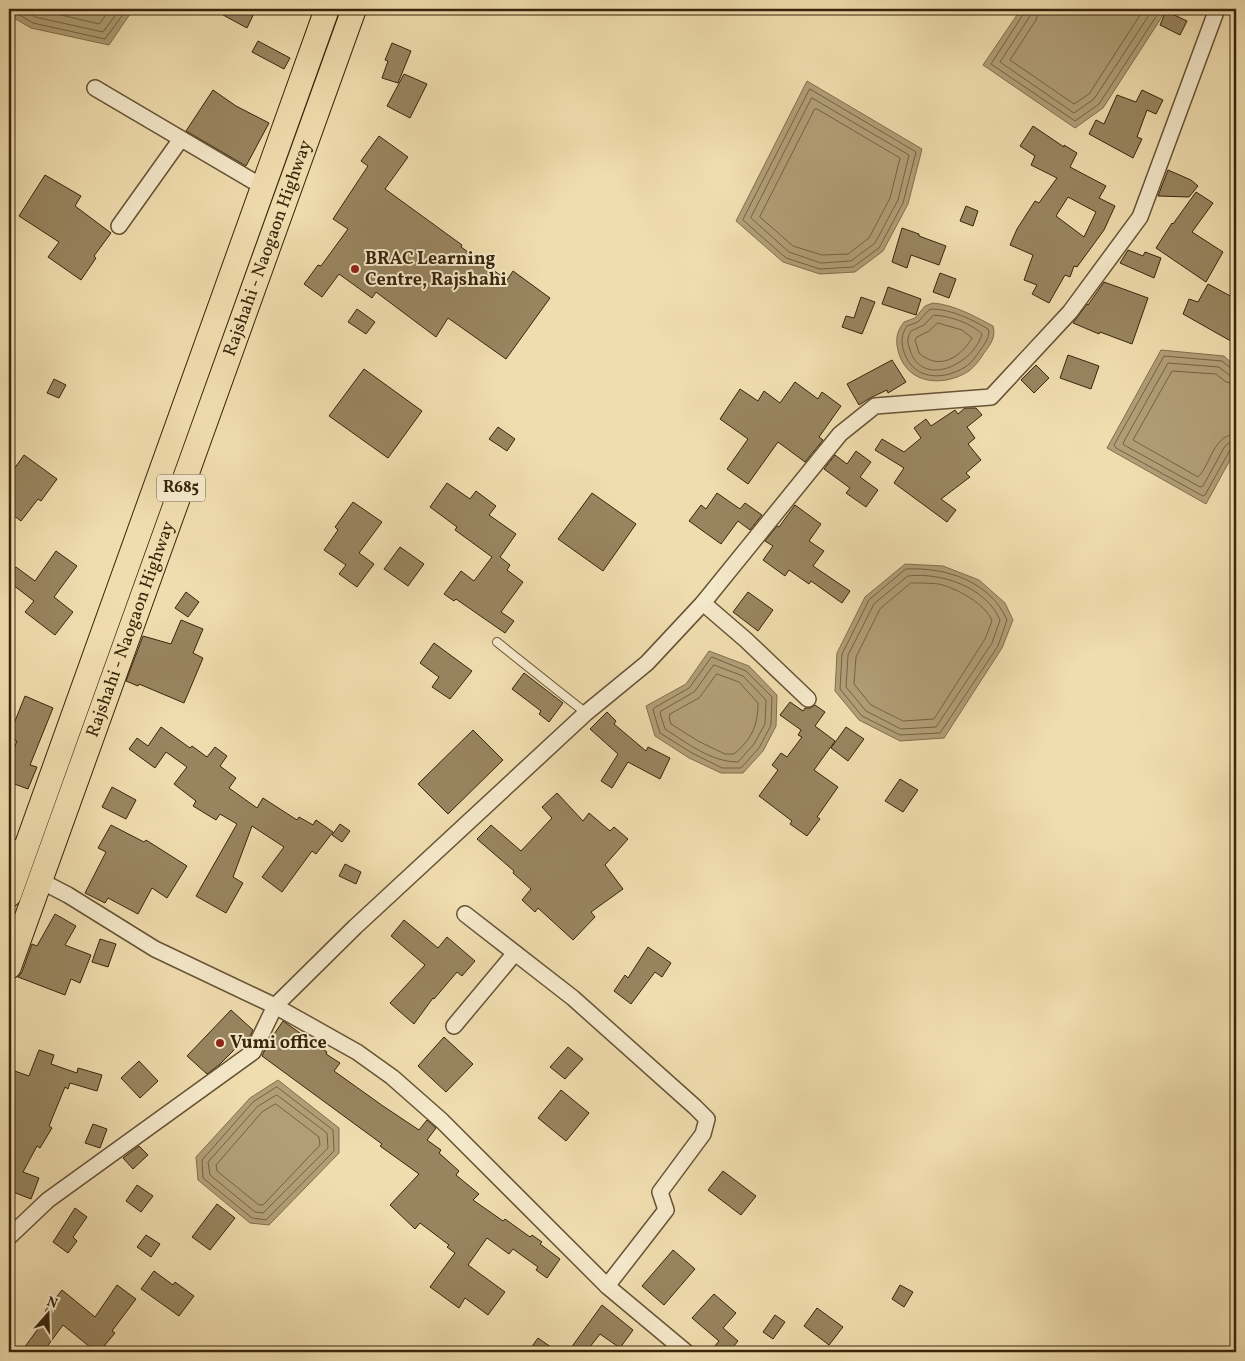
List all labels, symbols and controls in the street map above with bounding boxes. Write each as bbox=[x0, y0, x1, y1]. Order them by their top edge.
street label: Rajshahi - Naogaon Highway bbox=[217, 136, 318, 360]
place label: BRAC Learning Centre, Rajshahi bbox=[365, 247, 507, 293]
marker: BRAC Learning Centre, Rajshahi bbox=[349, 263, 361, 275]
road number: R685 bbox=[157, 474, 205, 502]
street label: Rajshahi - Naogaon Highway bbox=[80, 517, 181, 741]
place label: Vumi office bbox=[230, 1031, 327, 1056]
marker: Vumi office bbox=[214, 1037, 226, 1049]
north arrow bbox=[22, 1288, 72, 1338]
text: N bbox=[44, 1293, 60, 1314]

